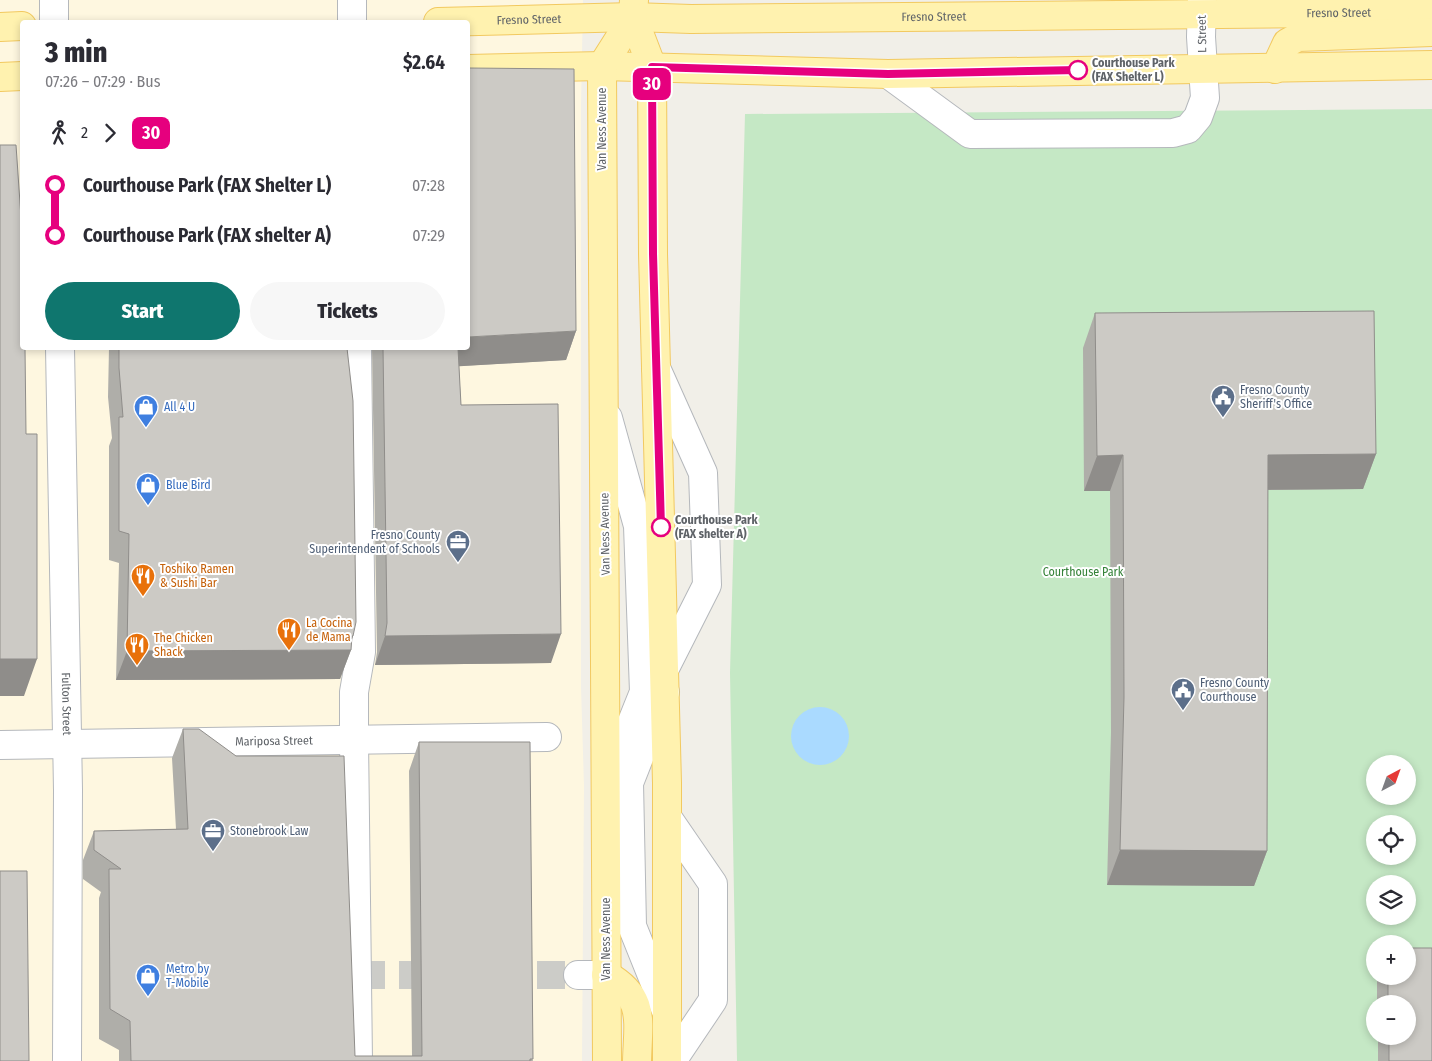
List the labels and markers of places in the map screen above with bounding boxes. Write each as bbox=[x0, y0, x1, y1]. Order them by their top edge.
place label: Courthouse Park (FAX Shelter L) bbox=[1092, 56, 1175, 84]
marker: Courthouse Park (FAX Shelter L) bbox=[1068, 60, 1088, 80]
place label: Fresno County Sheriff's Office bbox=[1240, 383, 1312, 411]
public building icon: Fresno County Sheriff's Office bbox=[1210, 384, 1236, 418]
shop icon: All 4 U bbox=[133, 394, 159, 428]
place label: All 4 U bbox=[164, 400, 195, 414]
shop icon: Blue Bird bbox=[135, 472, 161, 506]
place label: Blue Bird bbox=[166, 478, 211, 492]
place label: Courthouse Park (FAX shelter A) bbox=[675, 513, 758, 541]
marker: Courthouse Park (FAX shelter A) bbox=[651, 517, 671, 537]
place label: Fresno County Superintendent of Schools bbox=[309, 528, 441, 556]
office icon: Fresno County Superintendent of Schools bbox=[445, 529, 471, 563]
place label: Toshiko Ramen & Sushi Bar bbox=[160, 562, 234, 590]
restaurant icon: Toshiko Ramen & Sushi Bar bbox=[130, 563, 156, 597]
place label: La Cocina de Mama bbox=[306, 616, 353, 644]
restaurant icon: La Cocina de Mama bbox=[276, 617, 302, 651]
place label: The Chicken Shack bbox=[154, 631, 213, 659]
restaurant icon: The Chicken Shack bbox=[124, 632, 150, 666]
place label: Fresno County Courthouse bbox=[1200, 676, 1270, 704]
public building icon: Fresno County Courthouse bbox=[1170, 677, 1196, 711]
office icon: Stonebrook Law bbox=[200, 818, 226, 852]
place label: Stonebrook Law bbox=[230, 824, 309, 838]
place label: Metro by T-Mobile bbox=[166, 962, 210, 990]
shop icon: Metro by T-Mobile bbox=[135, 963, 161, 997]

